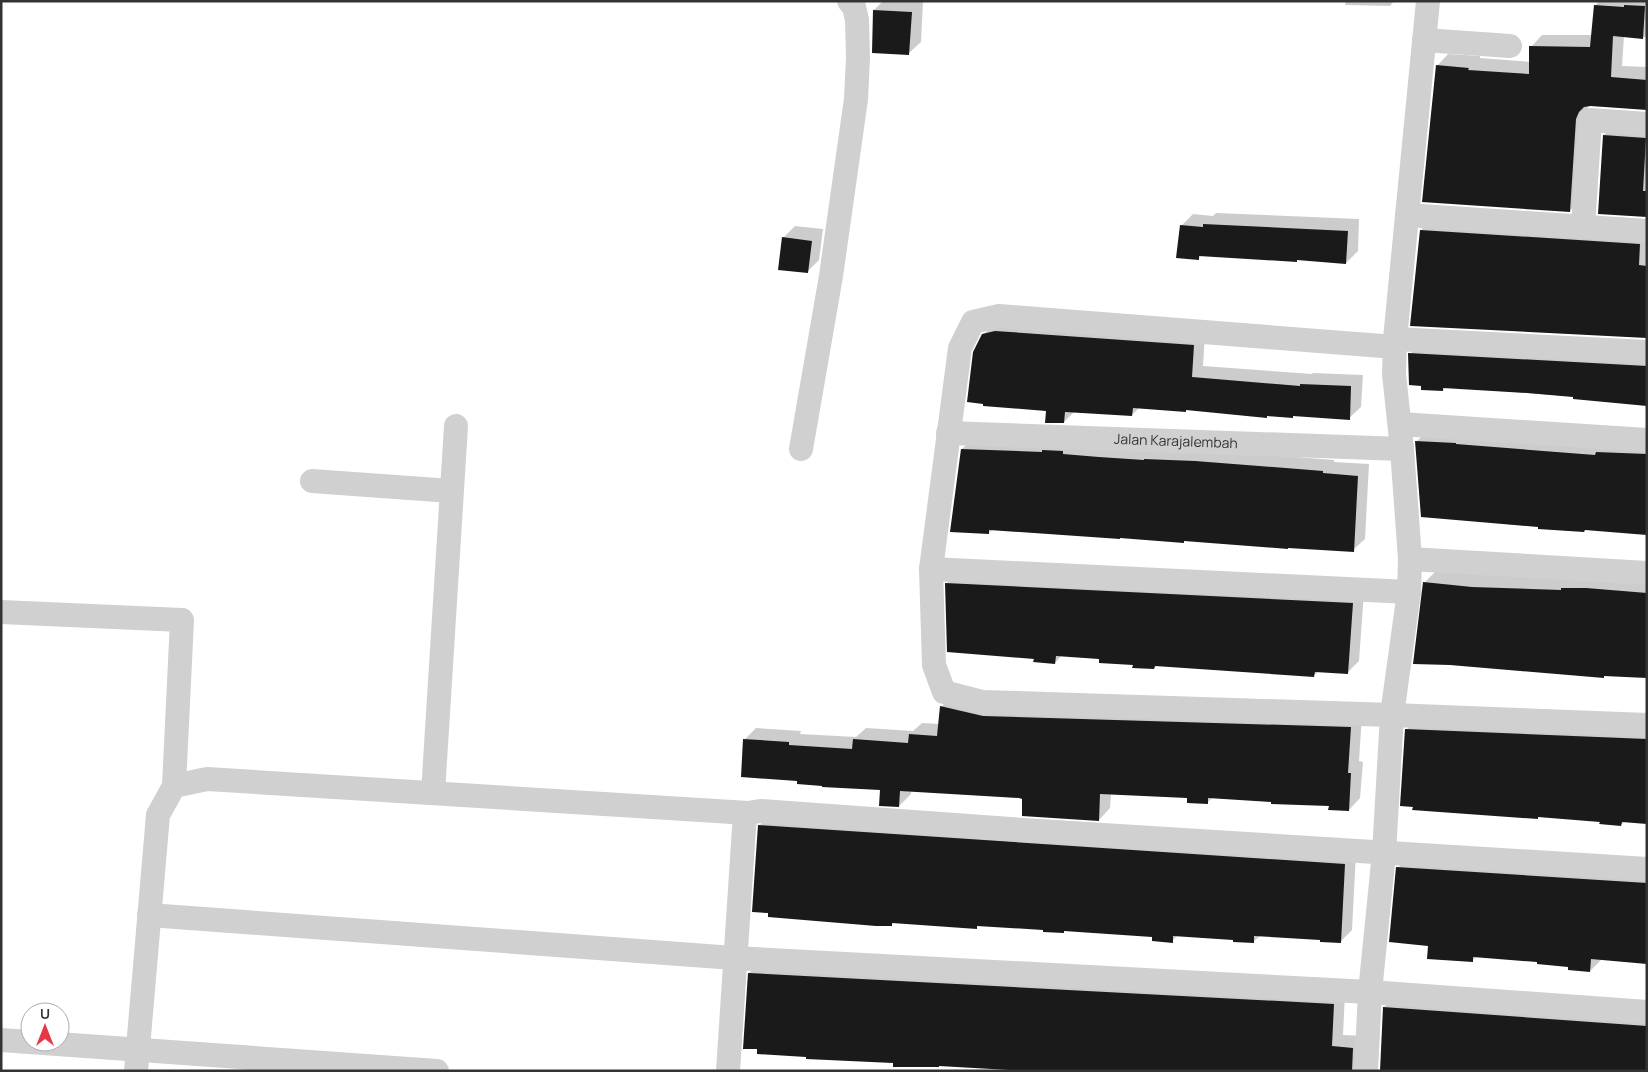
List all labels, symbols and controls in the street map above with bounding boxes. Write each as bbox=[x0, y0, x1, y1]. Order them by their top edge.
street label: Jalan Karajalembah bbox=[1114, 429, 1238, 452]
north arrow bbox=[20, 1002, 70, 1052]
text: U bbox=[40, 1004, 50, 1023]

